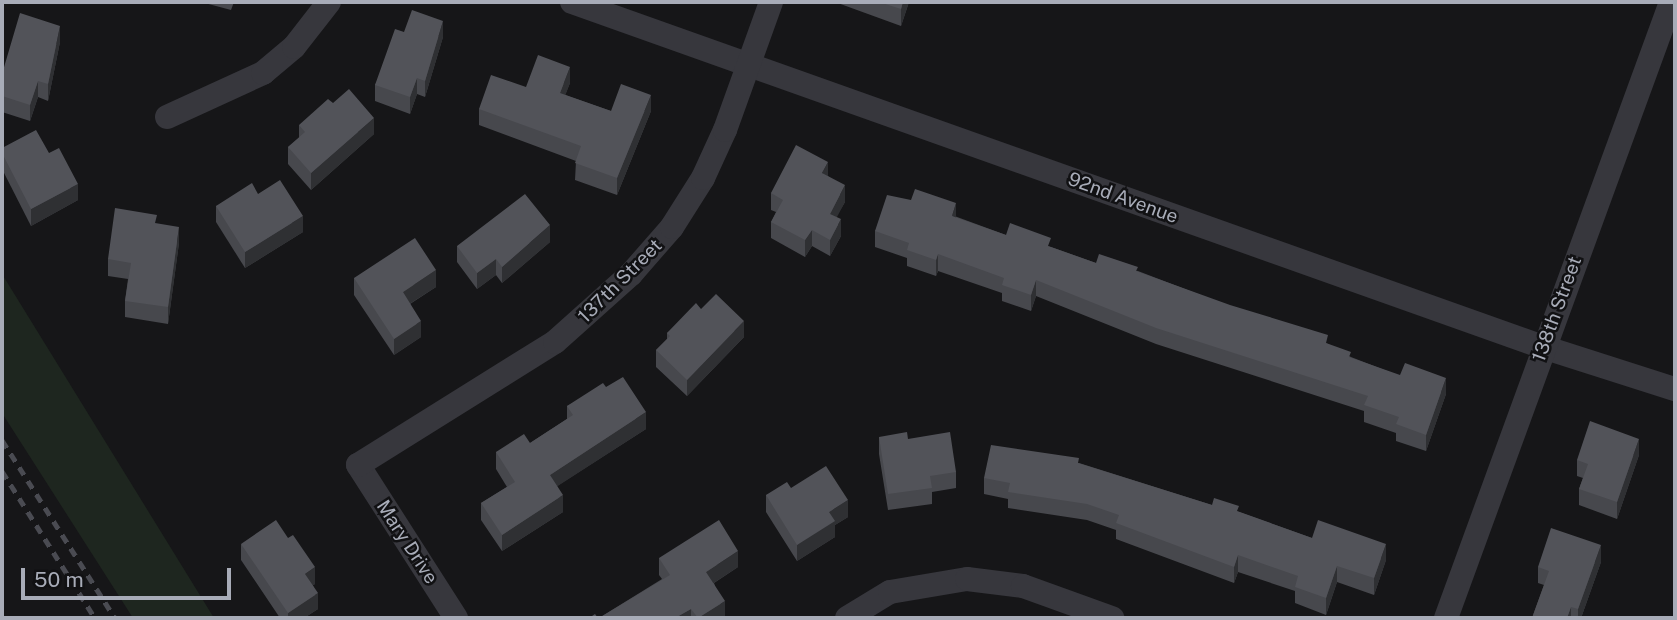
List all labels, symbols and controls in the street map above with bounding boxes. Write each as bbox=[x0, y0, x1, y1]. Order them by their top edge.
street label: 92nd Avenue bbox=[1065, 168, 1181, 228]
street label: 137th Street bbox=[573, 234, 667, 328]
street label: 138th Street bbox=[1527, 253, 1587, 365]
street label: Mary Drive bbox=[372, 496, 442, 588]
scale bar bbox=[24, 554, 234, 598]
text: 50 m bbox=[34, 567, 84, 592]

